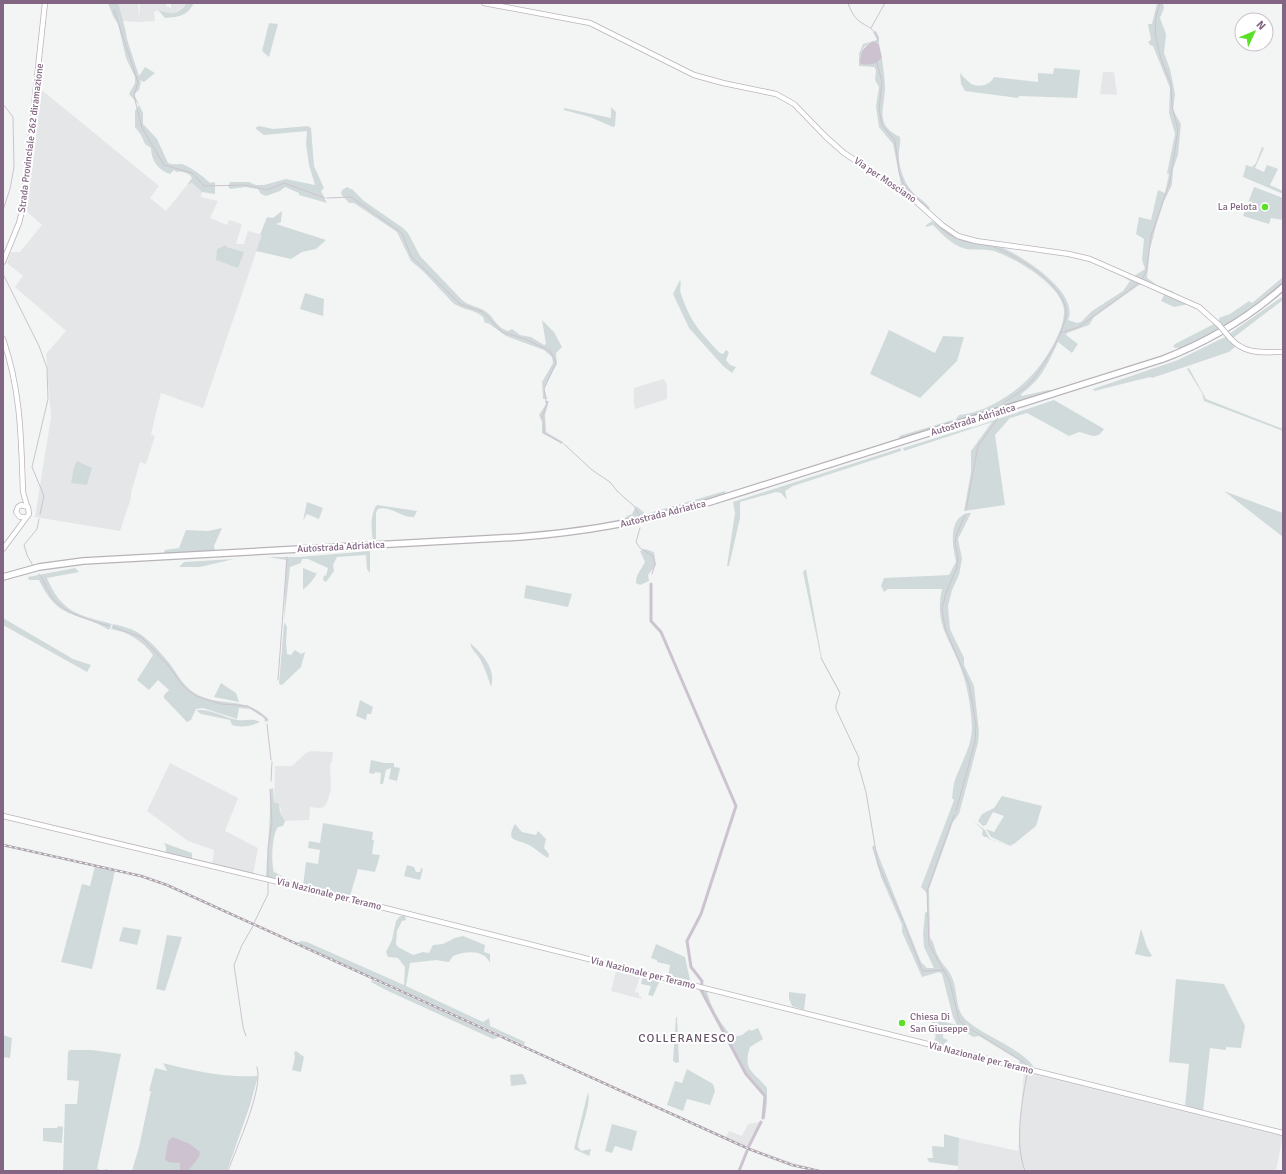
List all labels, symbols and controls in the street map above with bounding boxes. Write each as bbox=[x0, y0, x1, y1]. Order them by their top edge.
north arrow bbox=[1234, 12, 1274, 52]
text: N bbox=[1253, 18, 1268, 33]
street label: Strada Provinciale 262 diramazione bbox=[16, 63, 46, 213]
street label: Via per Mosciano bbox=[851, 155, 919, 205]
place label: La Pelota bbox=[1218, 201, 1257, 213]
marker: La Pelota bbox=[1260, 202, 1270, 212]
street label: Autostrada Adriatica bbox=[929, 401, 1017, 439]
street label: Autostrada Adriatica bbox=[619, 498, 707, 530]
street label: Autostrada Adriatica bbox=[297, 539, 385, 555]
street label: Via Nazionale per Teramo bbox=[275, 875, 383, 913]
street label: Via Nazionale per Teramo bbox=[589, 954, 697, 992]
place label: Chiesa Di San Giuseppe bbox=[910, 1011, 968, 1035]
marker: Chiesa Di San Giuseppe bbox=[897, 1018, 907, 1028]
district label: COLLERANESCO bbox=[638, 1031, 736, 1046]
street label: Via Nazionale per Teramo bbox=[927, 1039, 1035, 1077]

